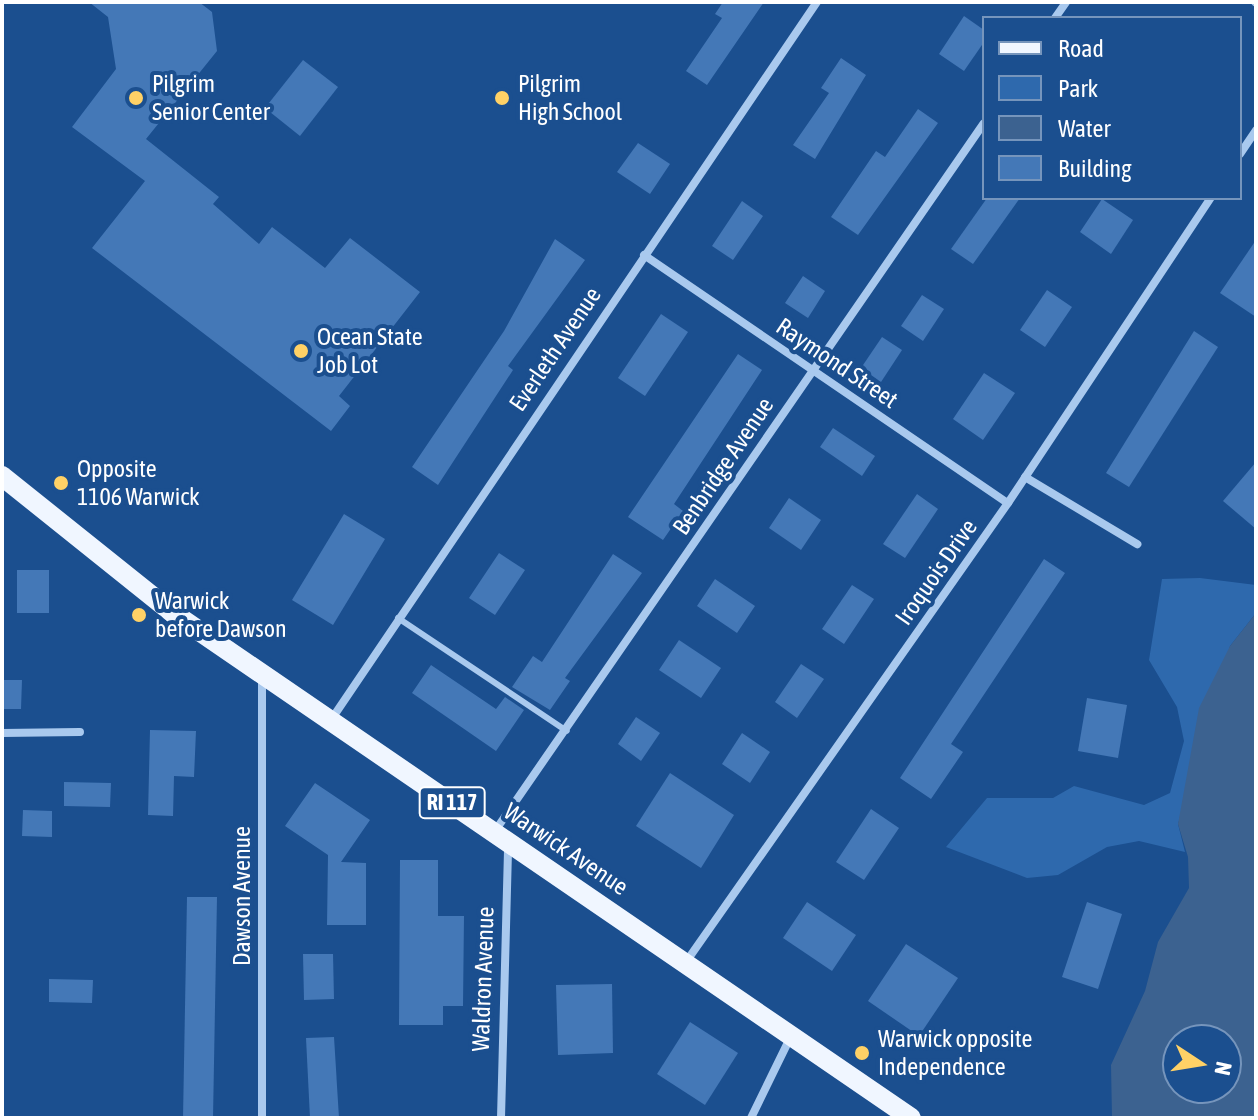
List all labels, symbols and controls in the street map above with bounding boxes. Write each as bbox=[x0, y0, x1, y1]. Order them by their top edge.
legend bbox=[982, 16, 1242, 200]
text: Road bbox=[1058, 35, 1104, 62]
place label: Pilgrim Senior Center bbox=[152, 70, 270, 126]
place label: Pilgrim High School bbox=[518, 70, 622, 126]
text: Park bbox=[1058, 75, 1098, 102]
marker: Pilgrim Senior Center bbox=[127, 89, 145, 107]
marker: Pilgrim High School bbox=[493, 89, 511, 107]
text: Water bbox=[1058, 115, 1111, 142]
text: Building bbox=[1058, 155, 1131, 182]
street label: Everleth Avenue bbox=[503, 282, 607, 416]
street label: Raymond Street bbox=[771, 312, 903, 414]
place label: Ocean State Job Lot bbox=[317, 323, 423, 379]
marker: Ocean State Job Lot bbox=[292, 342, 310, 360]
street label: Benbridge Avenue bbox=[666, 392, 780, 540]
place label: Opposite 1106 Warwick bbox=[77, 455, 200, 511]
marker: Opposite 1106 Warwick bbox=[52, 474, 70, 492]
street label: Iroquois Drive bbox=[889, 514, 983, 630]
place label: Warwick before Dawson bbox=[155, 587, 287, 643]
marker: Warwick before Dawson bbox=[130, 606, 148, 624]
road number: RI 117 bbox=[418, 785, 486, 821]
street label: Warwick Avenue bbox=[498, 797, 634, 901]
street label: Dawson Avenue bbox=[228, 826, 256, 966]
street label: Waldron Avenue bbox=[466, 906, 500, 1052]
north arrow bbox=[1162, 1024, 1242, 1104]
place label: Warwick opposite Independence bbox=[878, 1025, 1032, 1081]
marker: Warwick opposite Independence bbox=[853, 1044, 871, 1062]
text: N bbox=[1209, 1060, 1238, 1078]

